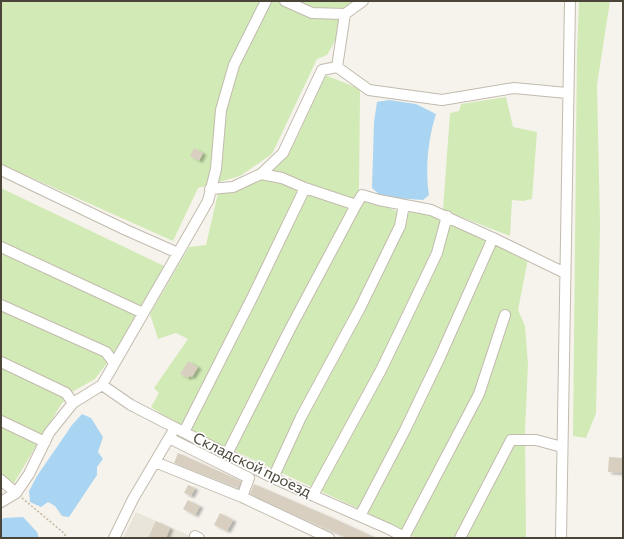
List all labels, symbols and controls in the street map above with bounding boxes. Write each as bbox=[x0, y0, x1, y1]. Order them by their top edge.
street label: Складской проезд bbox=[190, 428, 315, 501]

